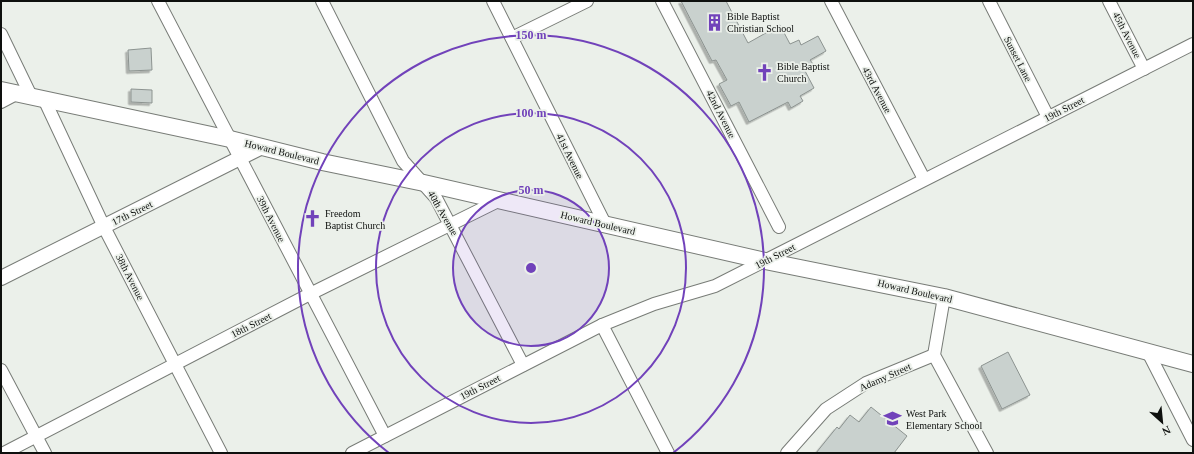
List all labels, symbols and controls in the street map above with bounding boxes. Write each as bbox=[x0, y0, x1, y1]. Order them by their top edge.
street label: 45th Avenue bbox=[1111, 10, 1144, 60]
place label: Bible Baptist Christian School bbox=[727, 11, 794, 34]
building icon: Bible Baptist Christian School bbox=[704, 12, 724, 32]
text: 150 m bbox=[516, 28, 547, 42]
street label: Sunset Lane bbox=[1002, 35, 1034, 84]
place label: Bible Baptist Church bbox=[777, 61, 830, 84]
church icon: Bible Baptist Church bbox=[754, 62, 774, 82]
street label: 43rd Avenue bbox=[860, 65, 894, 115]
street label: 42nd Avenue bbox=[704, 88, 738, 140]
street label: 19th Street bbox=[1042, 94, 1086, 124]
text: 100 m bbox=[516, 106, 547, 120]
street label: 41st Avenue bbox=[554, 132, 586, 181]
street label: Howard Boulevard bbox=[244, 137, 320, 167]
text: 50 m bbox=[519, 183, 544, 197]
street label: 40th Avenue bbox=[426, 189, 461, 238]
street label: 39th Avenue bbox=[255, 194, 288, 244]
street label: 17th Street bbox=[110, 198, 154, 228]
place label: Freedom Baptist Church bbox=[325, 208, 385, 231]
church icon: Freedom Baptist Church bbox=[302, 209, 322, 229]
street label: Howard Boulevard bbox=[560, 209, 636, 237]
street label: 19th Street bbox=[753, 241, 797, 271]
street label: 38th Avenue bbox=[114, 252, 147, 302]
centre of rings bbox=[524, 261, 538, 275]
street label: Howard Boulevard bbox=[877, 277, 953, 305]
street label: 18th Street bbox=[229, 310, 273, 340]
street label: Adamy Street bbox=[858, 361, 913, 393]
street label: 19th Street bbox=[458, 372, 502, 402]
north arrow bbox=[1142, 402, 1182, 442]
place label: West Park Elementary School bbox=[906, 408, 983, 431]
school or university icon: West Park Elementary School bbox=[883, 409, 903, 429]
text: N bbox=[1160, 424, 1173, 438]

